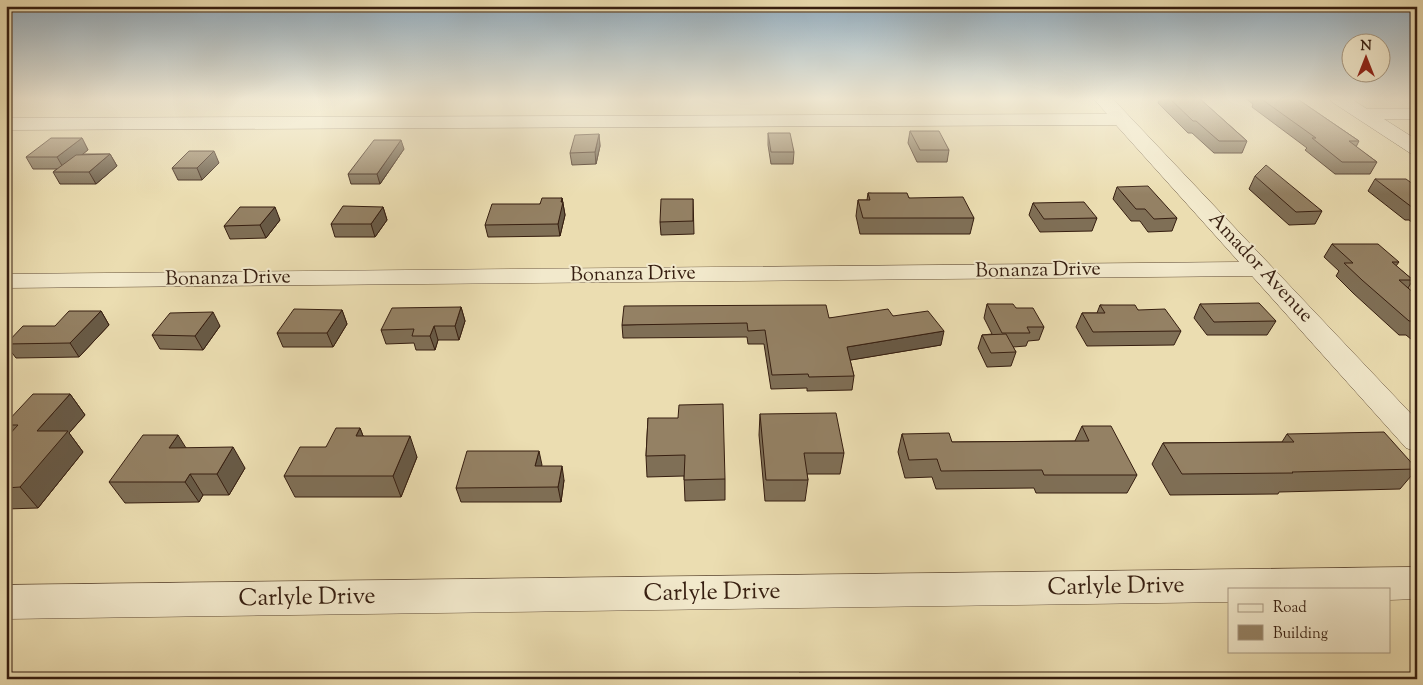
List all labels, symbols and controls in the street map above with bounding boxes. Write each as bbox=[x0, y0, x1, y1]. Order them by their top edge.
north arrow bbox=[1340, 32, 1390, 82]
text: N bbox=[1360, 37, 1372, 57]
street label: Amador Avenue bbox=[1201, 206, 1319, 330]
street label: Bonanza Drive bbox=[975, 255, 1101, 287]
street label: Bonanza Drive bbox=[570, 259, 696, 291]
street label: Bonanza Drive bbox=[165, 263, 291, 295]
street label: Carlyle Drive bbox=[1047, 569, 1185, 605]
street label: Carlyle Drive bbox=[643, 575, 781, 611]
street label: Carlyle Drive bbox=[238, 580, 376, 616]
legend bbox=[1228, 588, 1390, 652]
text: Road bbox=[1273, 598, 1307, 619]
text: Building bbox=[1273, 624, 1328, 645]

